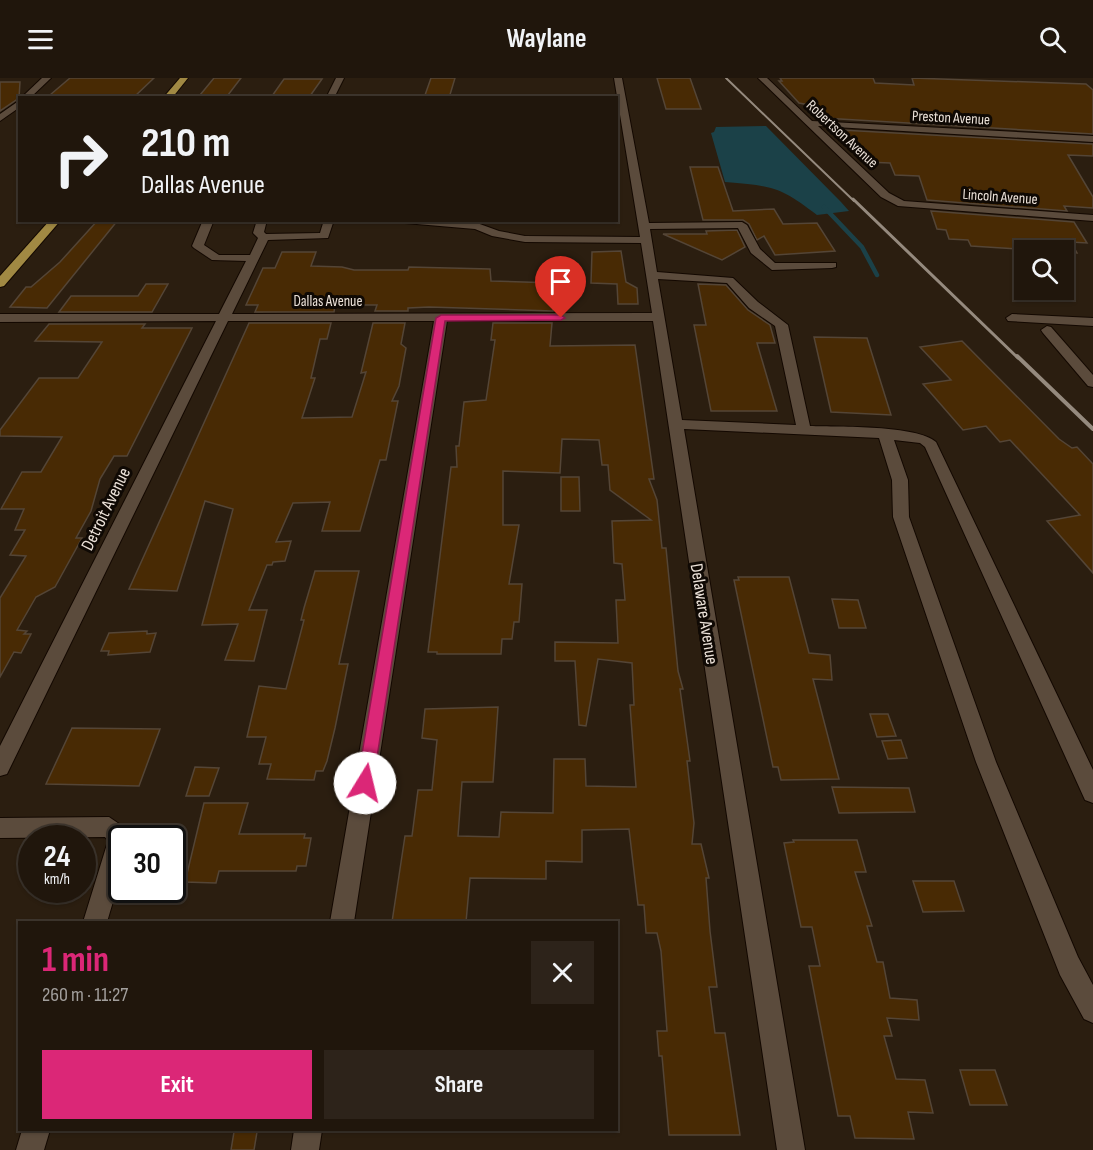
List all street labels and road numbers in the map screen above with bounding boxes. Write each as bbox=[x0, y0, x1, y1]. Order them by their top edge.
street label: Robertson Avenue bbox=[802, 96, 882, 172]
street label: Preston Avenue bbox=[912, 106, 990, 130]
street label: Lincoln Avenue bbox=[962, 185, 1038, 209]
street label: Dallas Avenue bbox=[294, 292, 362, 311]
street label: Detroit Avenue bbox=[77, 464, 135, 554]
street label: Delaware Avenue bbox=[686, 562, 722, 666]

